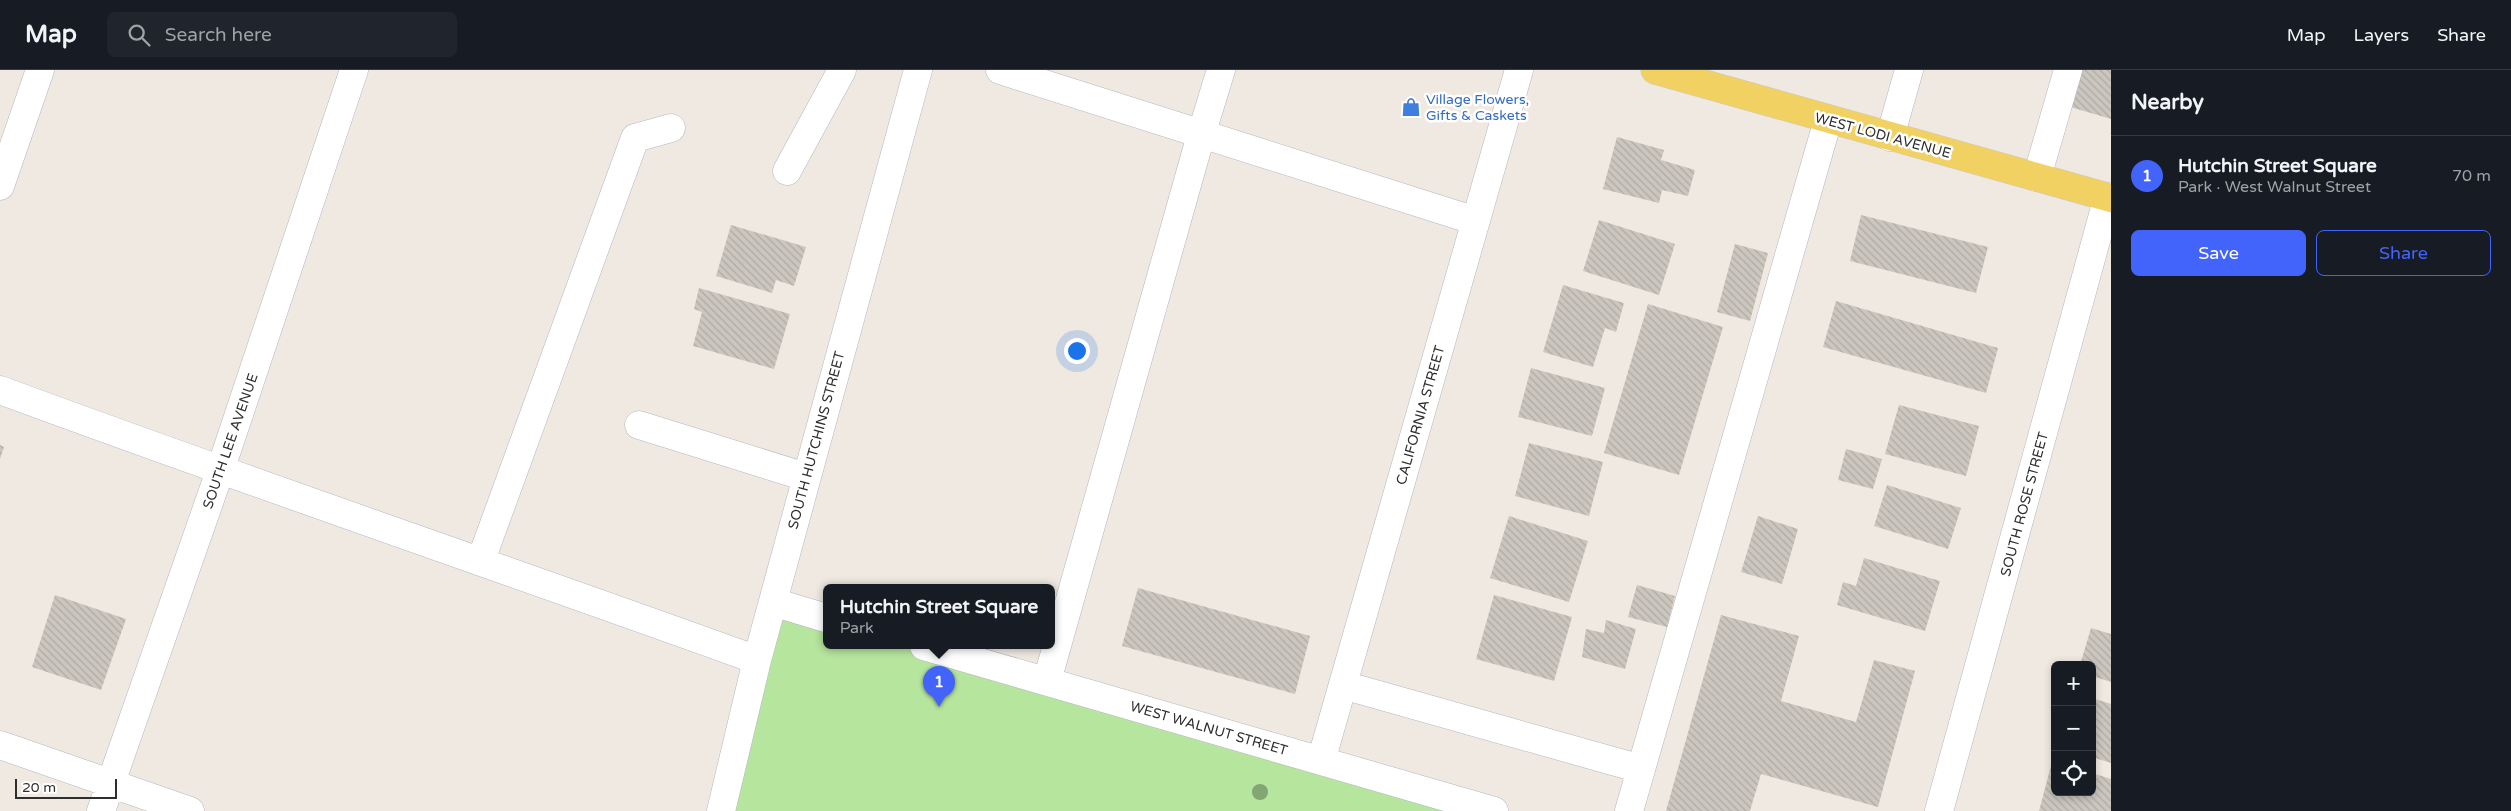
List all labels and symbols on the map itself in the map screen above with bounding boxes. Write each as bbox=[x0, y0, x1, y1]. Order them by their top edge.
place label: Village Flowers, Gifts & Caskets bbox=[1426, 91, 1529, 124]
shop icon: Village Flowers, Gifts & Caskets bbox=[1400, 96, 1422, 118]
street label: WEST LODI AVENUE bbox=[1813, 109, 1953, 162]
your location bbox=[1064, 338, 1090, 364]
street label: CALIFORNIA STREET bbox=[1392, 343, 1449, 487]
street label: SOUTH HUTCHINS STREET bbox=[785, 349, 849, 531]
street label: SOUTH LEE AVENUE bbox=[199, 371, 262, 511]
street label: SOUTH ROSE STREET bbox=[1997, 430, 2052, 578]
pin: 1 bbox=[923, 666, 955, 707]
street label: WEST WALNUT STREET bbox=[1128, 698, 1290, 759]
scale bar bbox=[15, 776, 118, 799]

